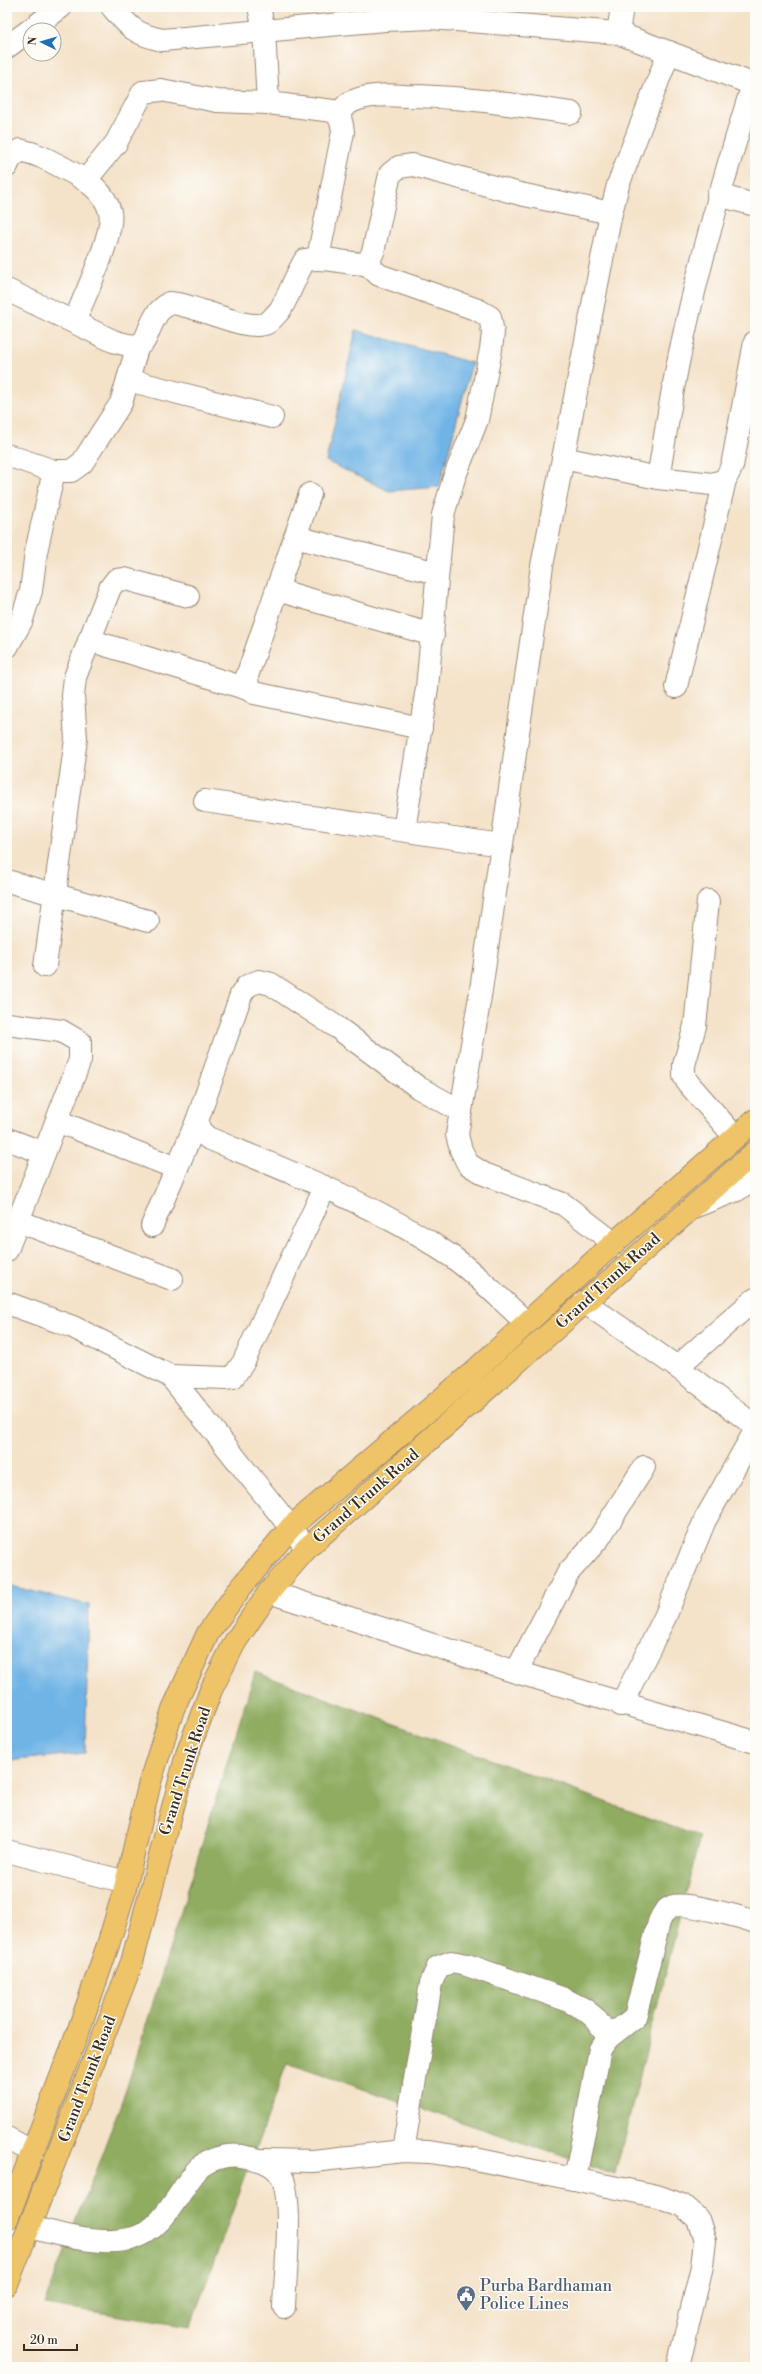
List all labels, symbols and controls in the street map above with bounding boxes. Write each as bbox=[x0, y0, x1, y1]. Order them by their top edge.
north arrow bbox=[22, 22, 62, 62]
text: N bbox=[26, 36, 40, 46]
street label: Grand Trunk Road bbox=[552, 1229, 664, 1333]
street label: Grand Trunk Road bbox=[309, 1444, 423, 1548]
street label: Grand Trunk Road bbox=[155, 1704, 215, 1838]
street label: Grand Trunk Road bbox=[54, 2013, 120, 2145]
place label: Purba Bardhaman Police Lines bbox=[480, 2276, 612, 2314]
public building icon: Purba Bardhaman Police Lines bbox=[455, 2284, 477, 2312]
scale bar bbox=[24, 2326, 77, 2352]
text: 20 m bbox=[30, 2333, 58, 2348]

